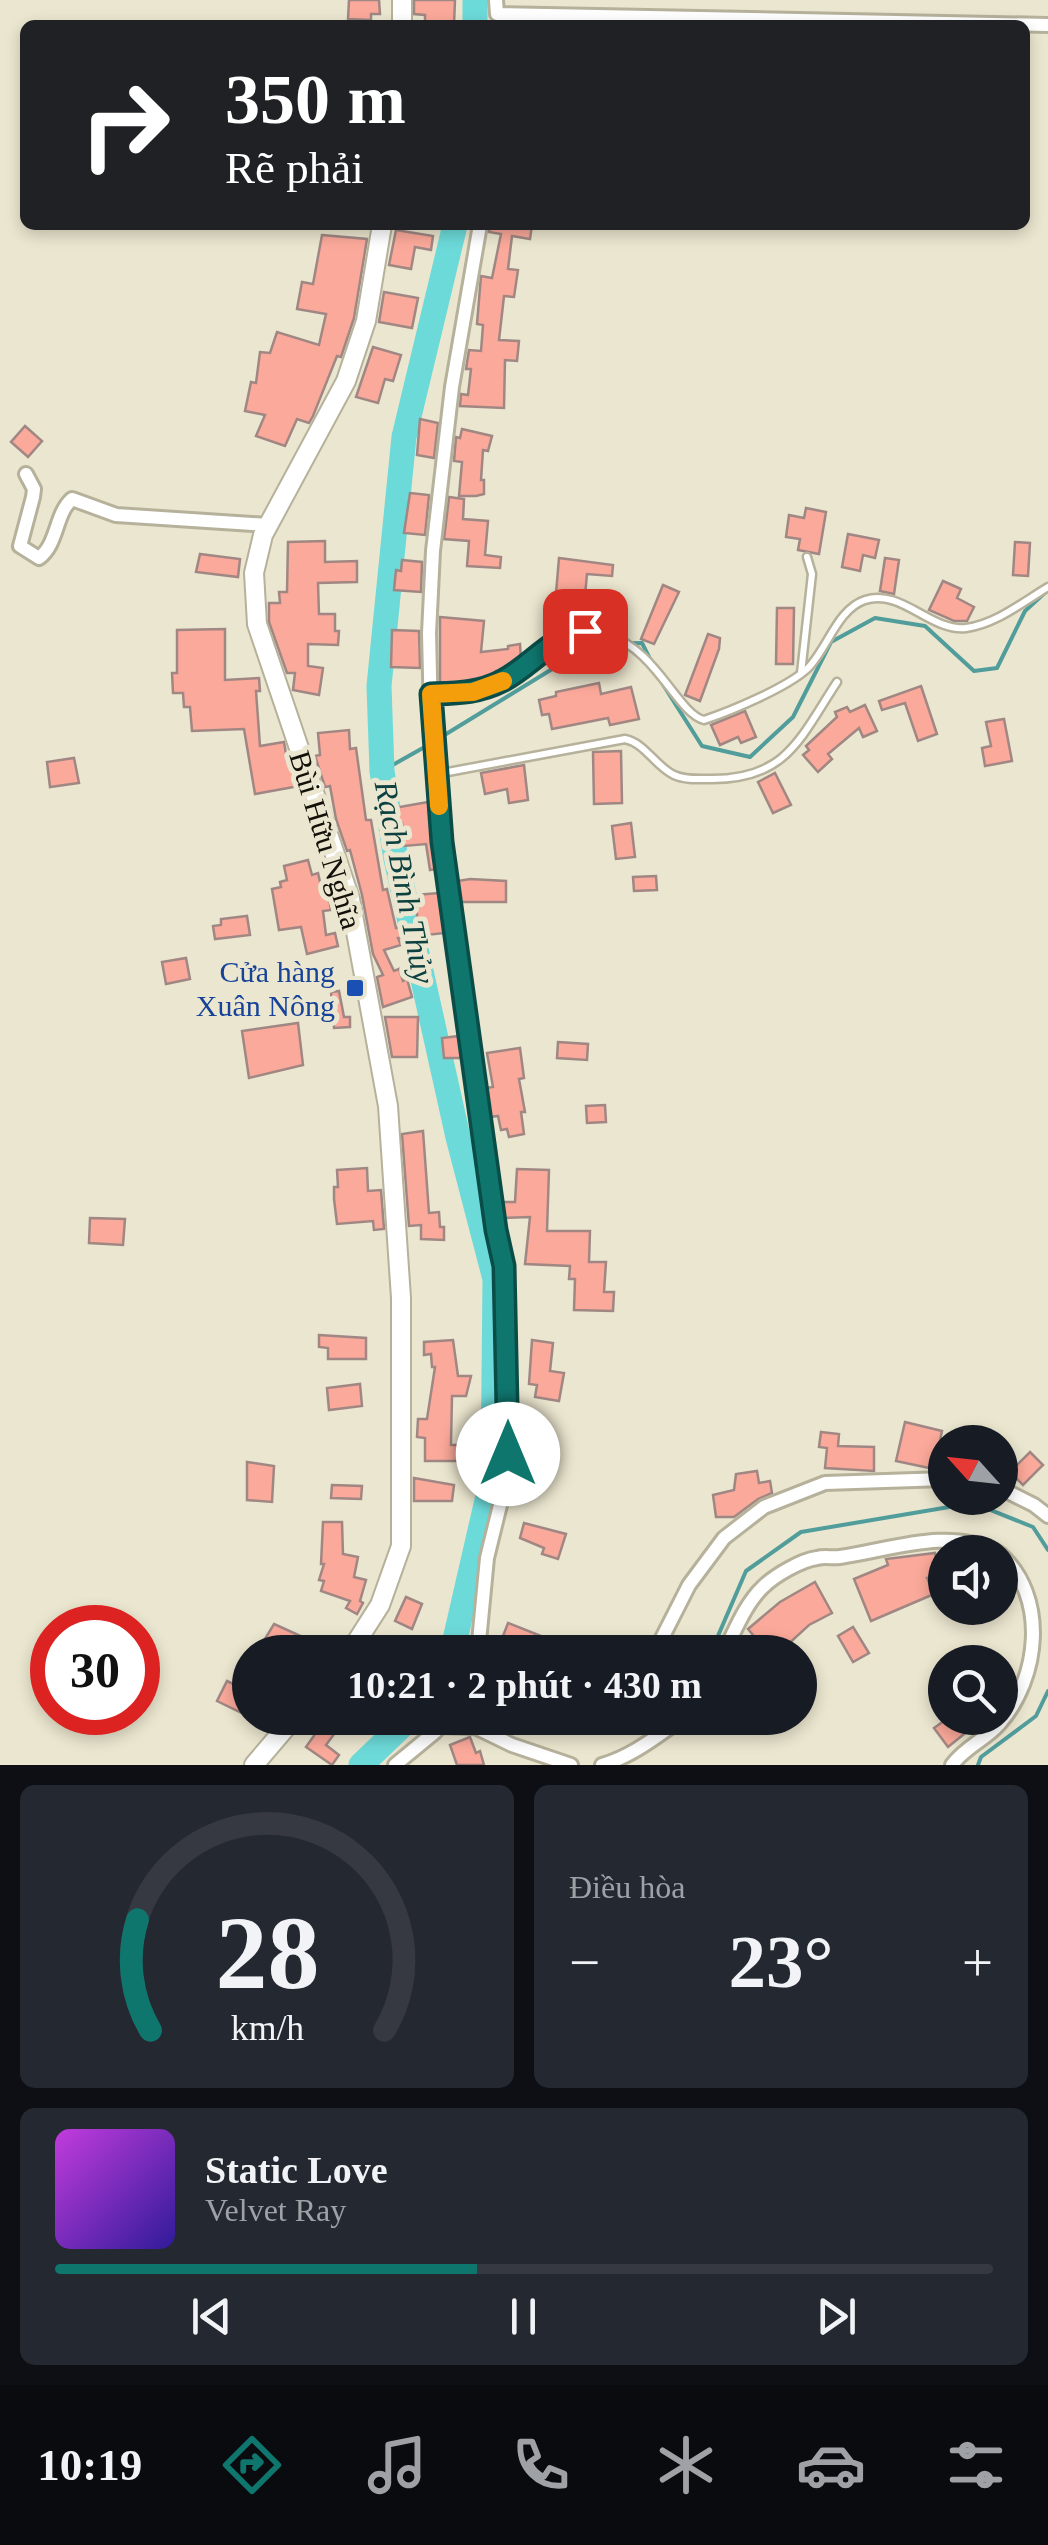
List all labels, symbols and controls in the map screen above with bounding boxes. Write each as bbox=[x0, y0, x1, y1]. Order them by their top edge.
icon: right bbox=[60, 60, 190, 190]
text: 350 m bbox=[225, 61, 406, 138]
text: Rẽ phải bbox=[225, 143, 364, 193]
pin bbox=[543, 589, 628, 674]
icon: arrive bbox=[558, 604, 613, 659]
street label: Bùi Hữu Nghĩa bbox=[283, 747, 369, 933]
water label: Rạch Bình Thủy bbox=[367, 776, 442, 987]
place label: Cửa hàng Xuân Nông bbox=[196, 955, 335, 1022]
marker: Cửa hàng Xuân Nông bbox=[344, 977, 366, 999]
position arrow bbox=[456, 1402, 560, 1506]
north arrow bbox=[928, 1425, 1018, 1515]
map controls bbox=[928, 1425, 1018, 1735]
button: sound bbox=[928, 1535, 1018, 1625]
speed limit sign: 30 bbox=[30, 1605, 160, 1735]
button: search bbox=[928, 1645, 1018, 1735]
text: 10:21 · 2 phút · 430 m bbox=[347, 1664, 702, 1706]
text: Điều hòa bbox=[569, 1869, 685, 1905]
text: 28 bbox=[215, 1895, 319, 2010]
text: 23° bbox=[729, 1920, 834, 2003]
text: − bbox=[569, 1932, 600, 1993]
text: + bbox=[962, 1932, 993, 1993]
text: km/h bbox=[230, 2008, 304, 2048]
text: Static Love bbox=[205, 2149, 388, 2191]
text: Velvet Ray bbox=[205, 2192, 346, 2228]
icon: previous bbox=[184, 2289, 239, 2344]
icon: pause bbox=[496, 2289, 551, 2344]
icon: next bbox=[809, 2289, 864, 2344]
icon: directions bbox=[217, 2430, 287, 2500]
icon: music bbox=[362, 2430, 432, 2500]
icon: phone bbox=[506, 2430, 576, 2500]
icon: climate bbox=[651, 2430, 721, 2500]
icon: car bbox=[796, 2430, 866, 2500]
icon: filters bbox=[941, 2430, 1011, 2500]
text: 10:19 bbox=[37, 2440, 142, 2490]

